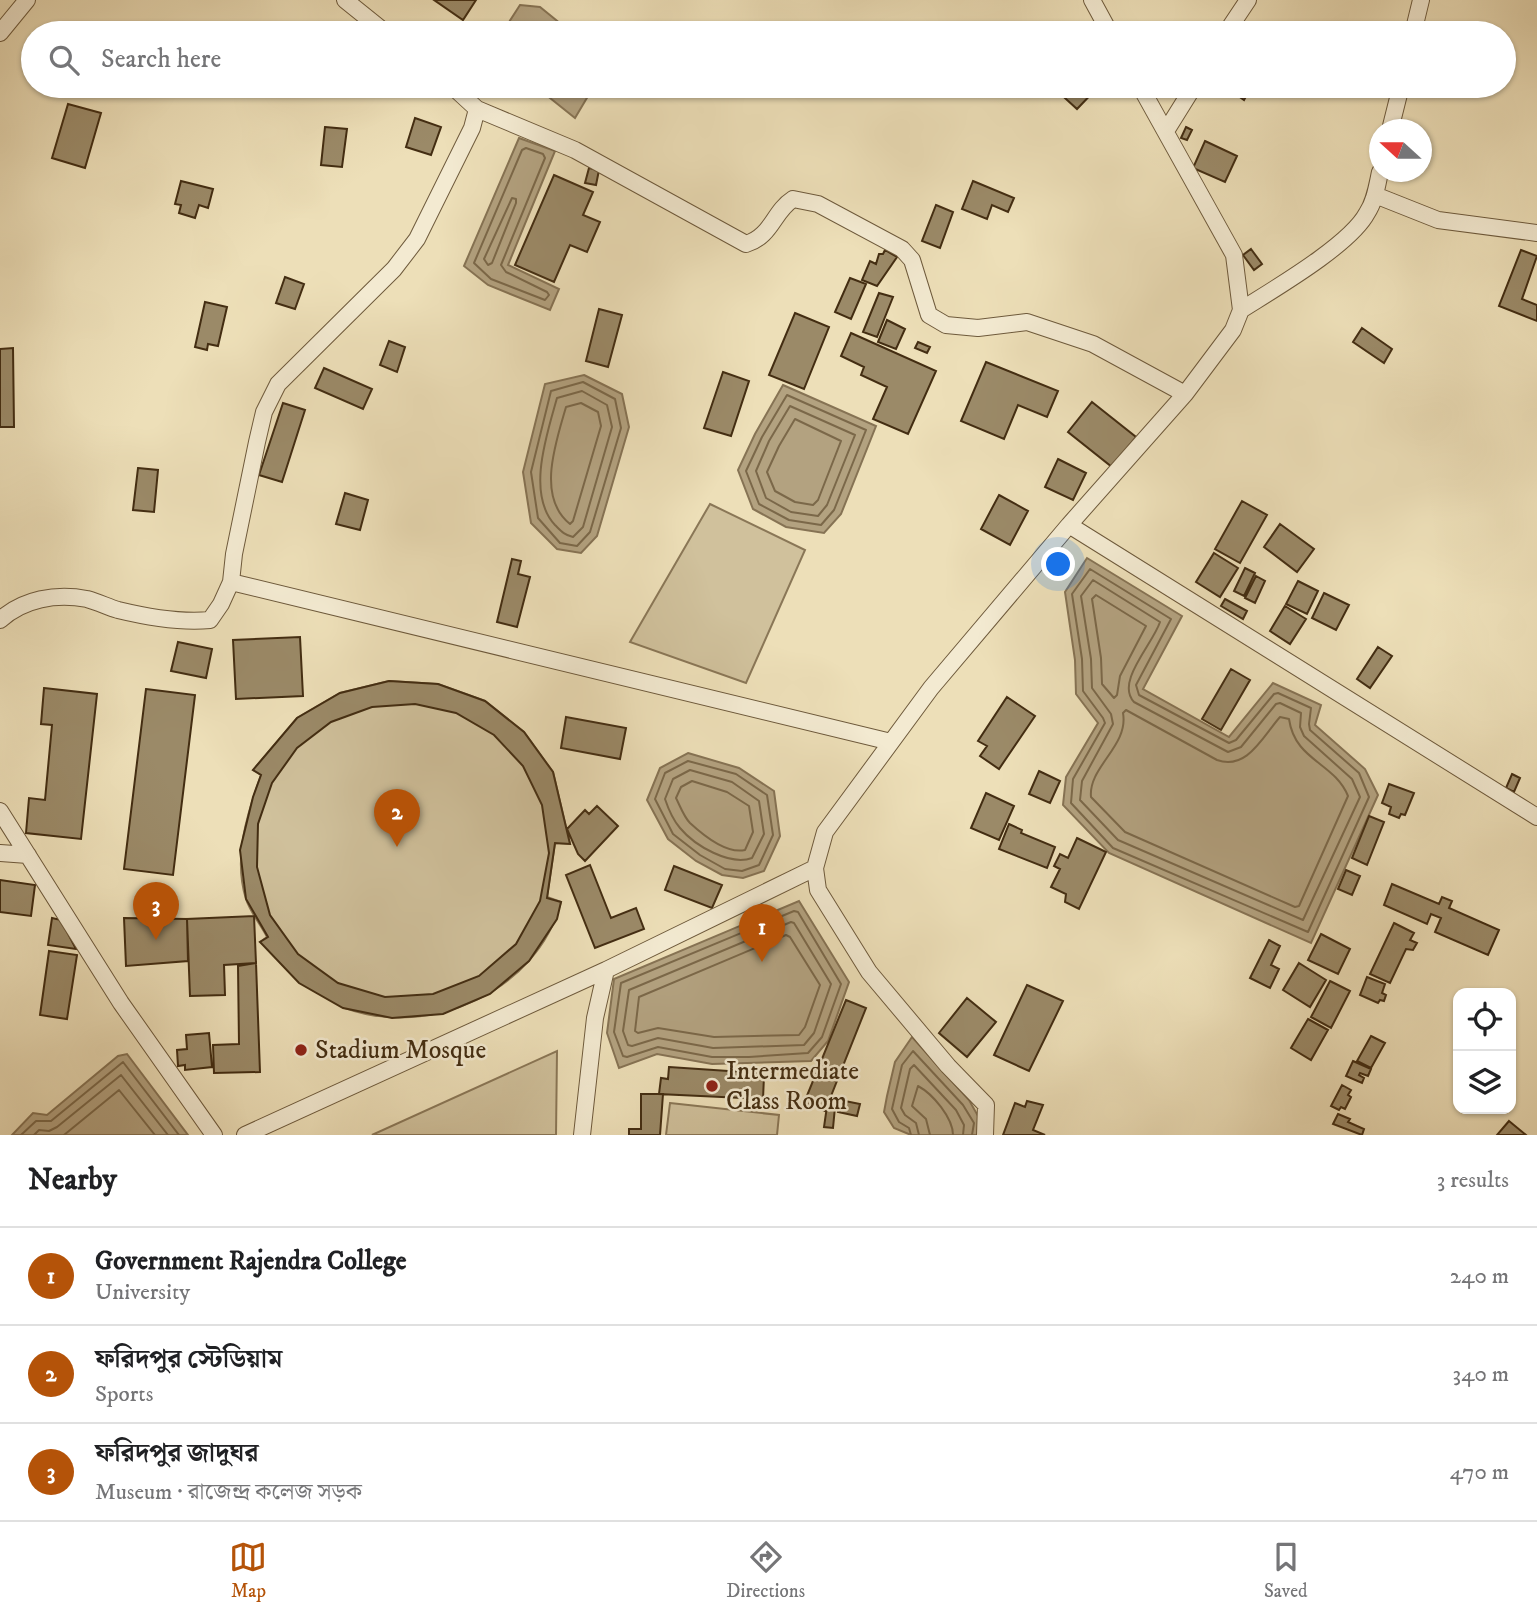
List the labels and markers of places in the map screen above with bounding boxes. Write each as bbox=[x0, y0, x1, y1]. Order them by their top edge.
pin: 2 bbox=[374, 789, 420, 847]
pin: 3 bbox=[133, 882, 179, 940]
pin: 1 bbox=[739, 904, 785, 962]
place label: Stadium Mosque bbox=[315, 1034, 486, 1067]
marker: Stadium Mosque bbox=[293, 1042, 309, 1058]
place label: Intermediate Class Room bbox=[726, 1055, 859, 1118]
marker: Intermediate Class Room bbox=[704, 1078, 720, 1094]

